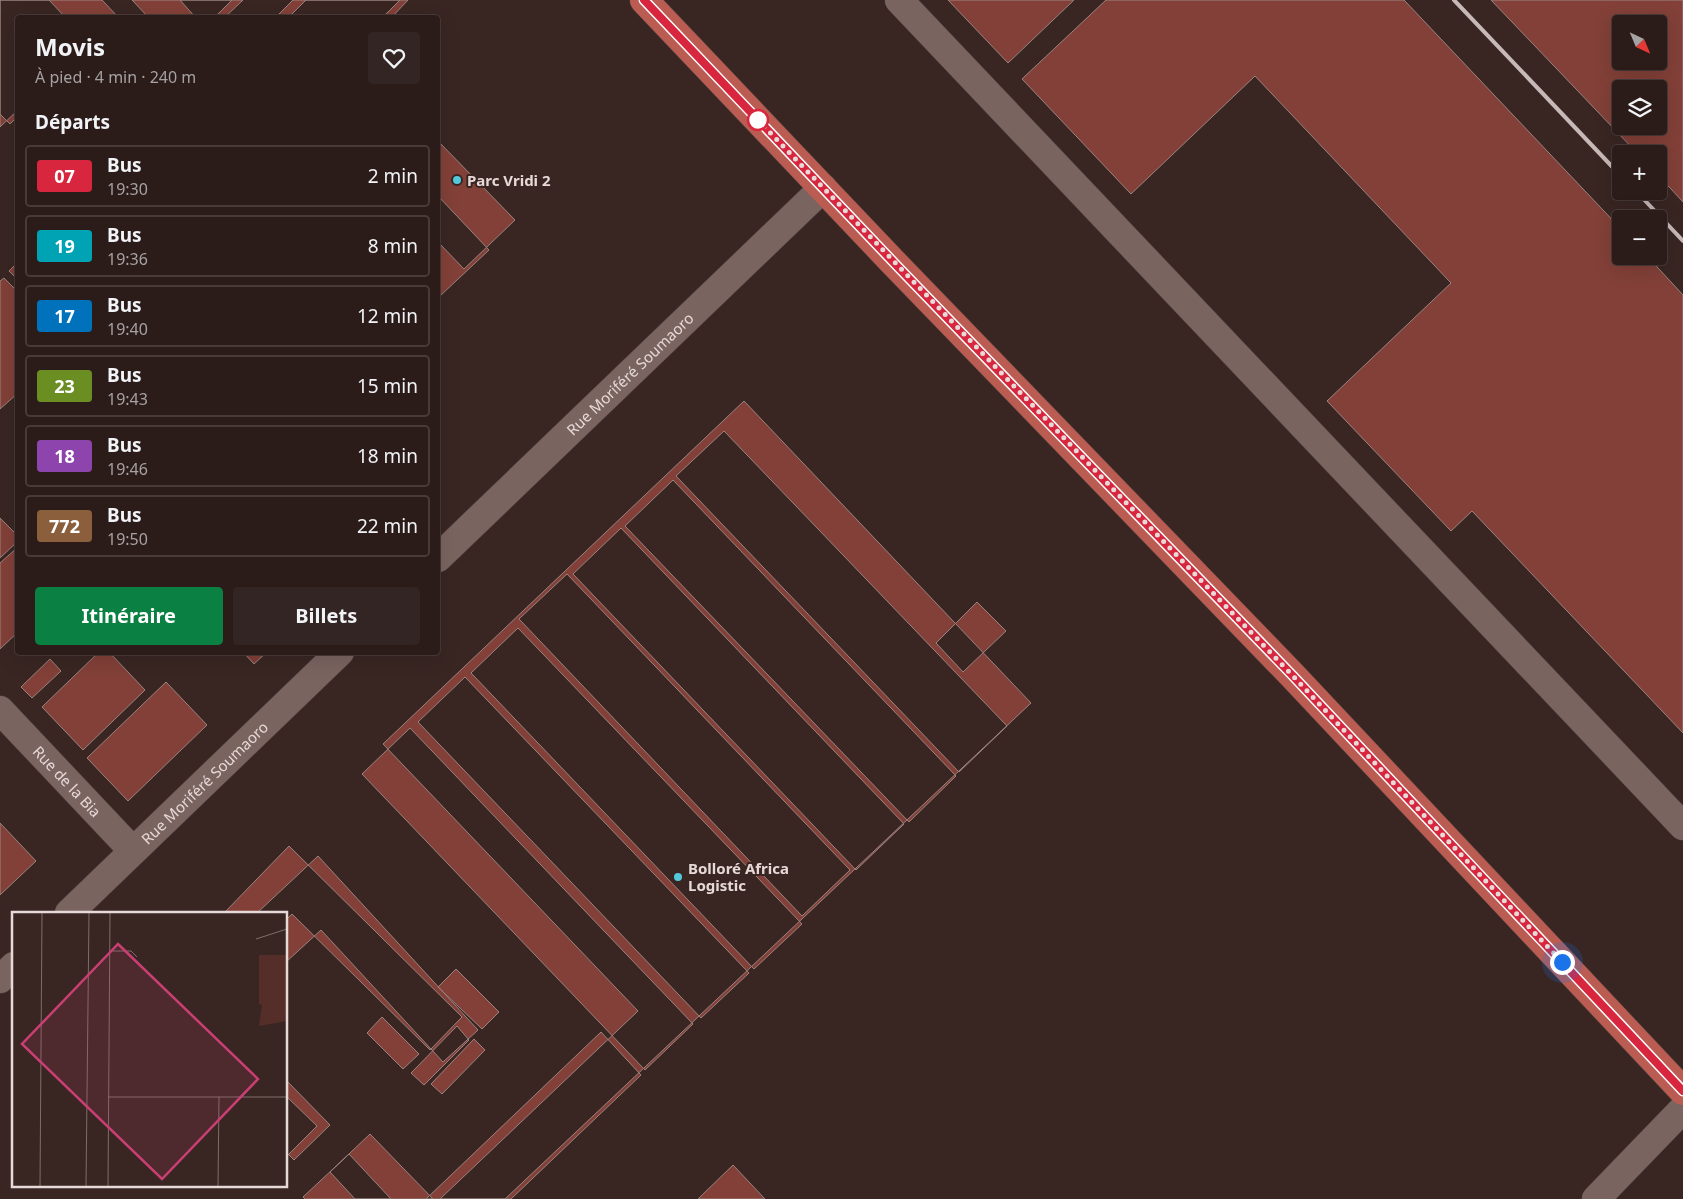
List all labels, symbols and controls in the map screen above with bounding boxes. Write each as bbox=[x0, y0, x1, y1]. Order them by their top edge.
north arrow bbox=[1612, 15, 1668, 70]
map controls bbox=[1612, 15, 1667, 265]
text: Movis bbox=[35, 30, 105, 63]
button: heart bbox=[368, 32, 420, 84]
text: À pied · 4 min · 240 m bbox=[35, 66, 196, 88]
button: layers bbox=[1612, 80, 1667, 135]
text: Départs bbox=[35, 109, 110, 135]
unlabelled marker bbox=[747, 109, 769, 131]
button: + bbox=[1612, 145, 1667, 200]
text: Bus bbox=[107, 152, 142, 178]
text: 2 min bbox=[368, 163, 418, 189]
text: 07 bbox=[54, 164, 75, 188]
place label: Parc Vridi 2 bbox=[467, 170, 551, 190]
marker: Parc Vridi 2 bbox=[451, 174, 463, 186]
text: 19:30 bbox=[107, 178, 148, 200]
button: − bbox=[1612, 210, 1667, 265]
text: Bus bbox=[107, 222, 142, 248]
text: 8 min bbox=[368, 233, 418, 259]
text: 19 bbox=[54, 234, 75, 258]
text: 19:36 bbox=[107, 248, 148, 270]
text: Bus bbox=[107, 292, 142, 318]
text: 12 min bbox=[357, 303, 418, 329]
text: 17 bbox=[54, 304, 75, 328]
street label: Rue Moriféré Soumaoro bbox=[562, 308, 698, 439]
text: 19:40 bbox=[107, 318, 148, 340]
text: Bus bbox=[107, 362, 142, 388]
text: 15 min bbox=[357, 373, 418, 399]
text: 23 bbox=[54, 374, 75, 398]
text: 19:43 bbox=[107, 388, 148, 410]
text: Bus bbox=[107, 432, 142, 458]
text: 18 min bbox=[357, 443, 418, 469]
text: 18 bbox=[54, 444, 75, 468]
text: 19:46 bbox=[107, 458, 148, 480]
text: Bus bbox=[107, 502, 142, 528]
text: 22 min bbox=[357, 513, 418, 539]
text: 772 bbox=[49, 514, 80, 538]
text: 19:50 bbox=[107, 528, 148, 550]
button: Itinéraire bbox=[35, 587, 223, 645]
button: Billets bbox=[233, 587, 420, 645]
street label: Rue Moriféré Soumaoro bbox=[137, 717, 272, 848]
street label: Rue de la Bia bbox=[29, 741, 106, 821]
place label: Bolloré Africa Logistic bbox=[688, 858, 789, 895]
marker: Bolloré Africa Logistic bbox=[672, 871, 684, 883]
inset map bbox=[12, 912, 288, 1186]
your location bbox=[1550, 950, 1575, 975]

